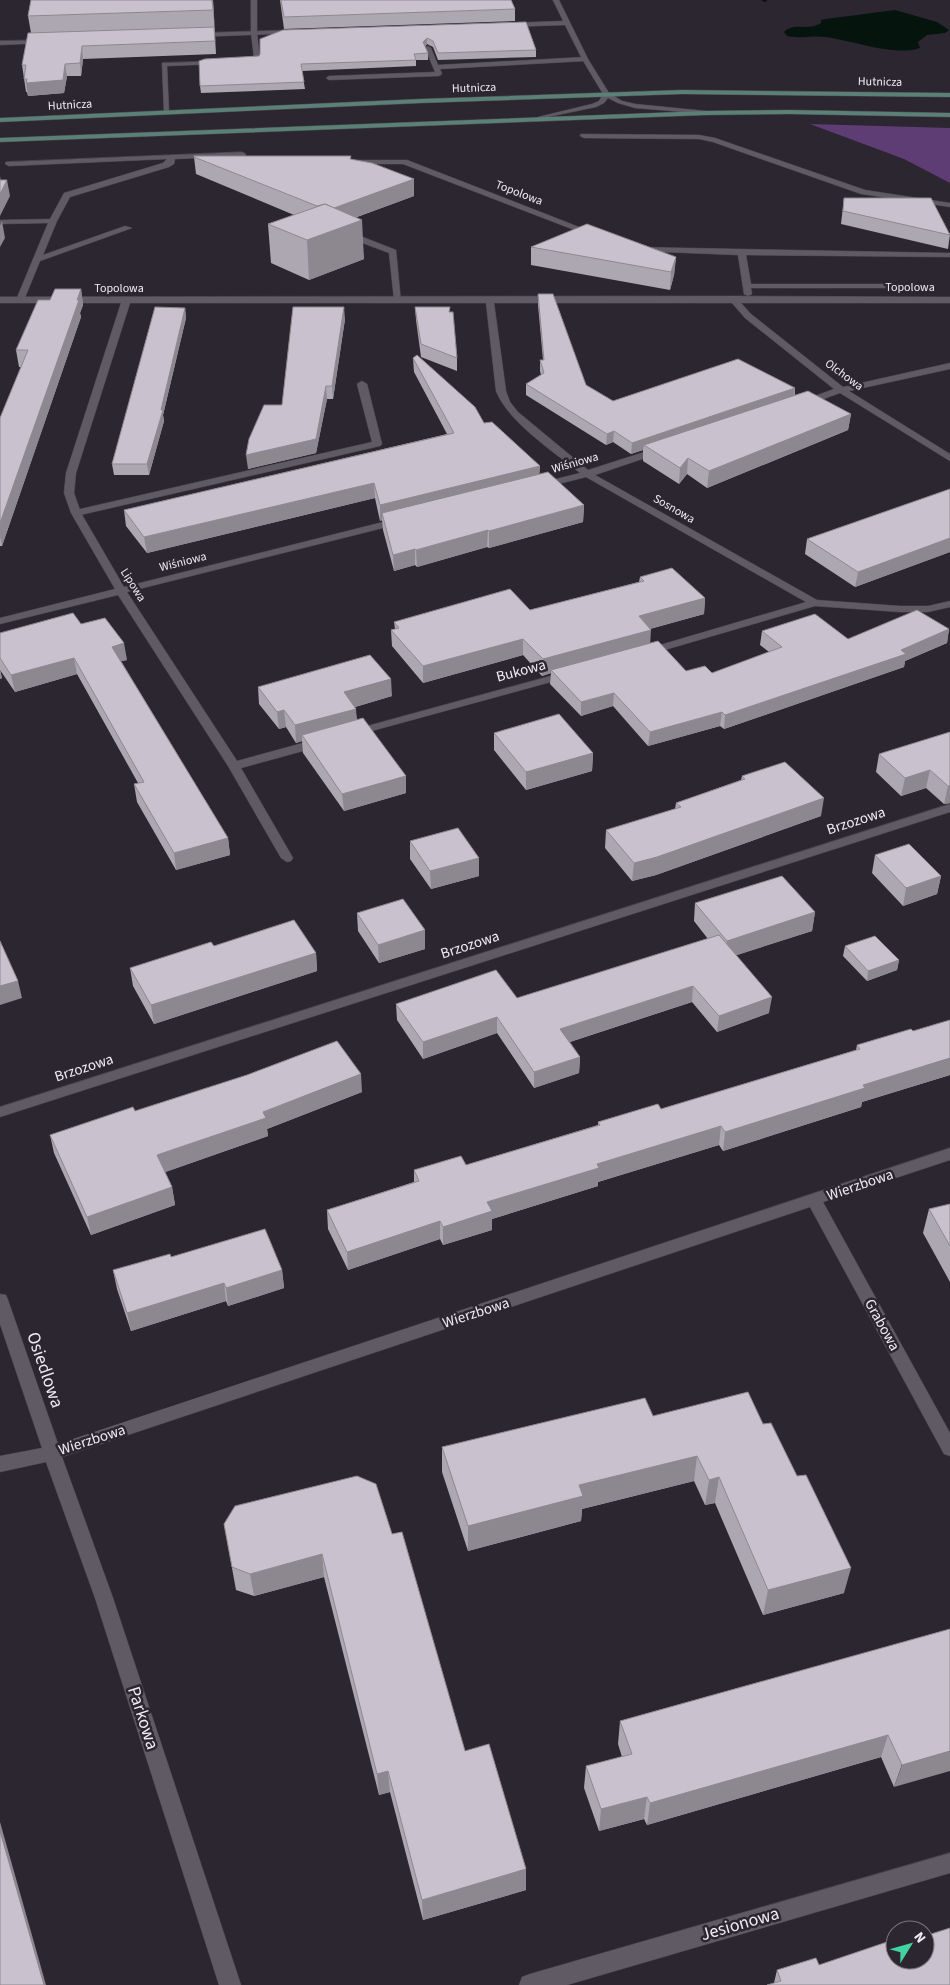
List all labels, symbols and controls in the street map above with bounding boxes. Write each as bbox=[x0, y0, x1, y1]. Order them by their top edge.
street label: Hutnicza bbox=[858, 73, 902, 91]
street label: Hutnicza bbox=[452, 79, 496, 97]
street label: Hutnicza bbox=[47, 95, 93, 115]
street label: Topolowa bbox=[493, 176, 545, 210]
street label: Topolowa bbox=[885, 279, 935, 296]
street label: Topolowa bbox=[94, 280, 144, 297]
street label: Olchowa bbox=[821, 355, 867, 395]
street label: Wiśniowa bbox=[550, 448, 600, 478]
street label: Sosnowa bbox=[650, 490, 698, 528]
street label: Wiśniowa bbox=[158, 548, 208, 576]
street label: Lipowa bbox=[116, 565, 150, 605]
street label: Bukowa bbox=[494, 654, 548, 688]
street label: Brzozowa bbox=[824, 802, 888, 840]
street label: Brzozowa bbox=[438, 926, 502, 964]
street label: Brzozowa bbox=[52, 1049, 116, 1087]
street label: Wierzbowa bbox=[824, 1164, 896, 1206]
street label: Wierzbowa bbox=[440, 1292, 512, 1334]
street label: Grabowa bbox=[859, 1295, 905, 1355]
street label: Osiedlowa bbox=[20, 1329, 70, 1411]
street label: Wierzbowa bbox=[56, 1419, 128, 1461]
street label: Parkowa bbox=[121, 1683, 165, 1753]
street label: Jesionowa bbox=[698, 1901, 782, 1947]
north arrow bbox=[885, 1920, 935, 1970]
text: N bbox=[909, 1928, 930, 1948]

